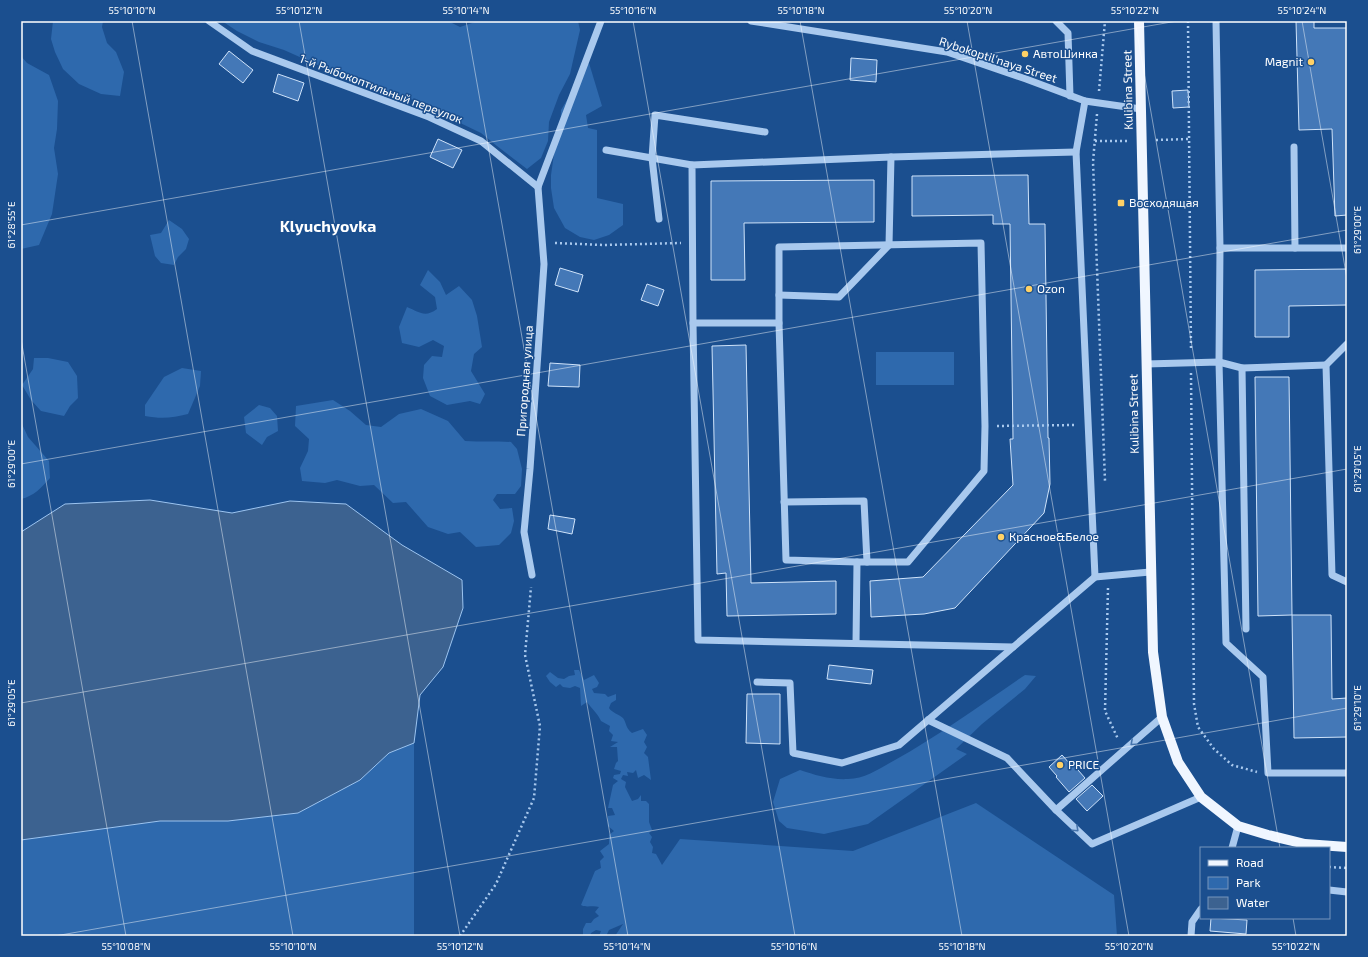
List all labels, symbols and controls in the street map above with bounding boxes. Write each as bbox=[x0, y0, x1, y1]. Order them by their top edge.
text: 55°10'10"N bbox=[108, 4, 156, 16]
text: 55°10'12"N bbox=[276, 4, 322, 16]
text: 55°10'14"N bbox=[442, 4, 490, 16]
text: 55°10'16"N bbox=[610, 4, 656, 16]
text: 55°10'18"N bbox=[777, 4, 825, 16]
text: 55°10'20"N bbox=[944, 4, 992, 16]
text: 55°10'22"N bbox=[1111, 4, 1159, 16]
text: 55°10'24"N bbox=[1278, 4, 1326, 16]
street label: Rybokoptil'naya Street bbox=[938, 33, 1059, 85]
place label: АвтоШинка bbox=[1033, 46, 1098, 60]
marker: АвтоШинка bbox=[1020, 49, 1030, 59]
street label: 1-й Рыбокоптильный переулок bbox=[297, 50, 465, 127]
street label: Kulibina Street bbox=[1119, 50, 1135, 130]
place label: Magnit bbox=[1265, 54, 1303, 68]
marker: Magnit bbox=[1306, 57, 1316, 67]
place label: Восходящая bbox=[1129, 195, 1199, 209]
marker: Восходящая bbox=[1116, 198, 1126, 208]
text: 61°28'55"E bbox=[5, 201, 17, 248]
text: 61°29'00"E bbox=[1351, 206, 1363, 254]
district label: Klyuchyovka bbox=[280, 216, 376, 236]
place label: Ozon bbox=[1037, 281, 1065, 295]
marker: Ozon bbox=[1024, 284, 1034, 294]
street label: Пригородная улица bbox=[513, 325, 536, 437]
street label: Kulibina Street bbox=[1125, 374, 1141, 454]
text: 61°29'00"E bbox=[5, 440, 17, 488]
text: 61°29'05"E bbox=[1351, 445, 1363, 493]
place label: Красное&Белое bbox=[1009, 529, 1099, 543]
marker: Красное&Белое bbox=[996, 532, 1006, 542]
text: 61°29'05"E bbox=[5, 679, 17, 727]
text: 61°29'10"E bbox=[1351, 685, 1363, 731]
one-way arrow bbox=[1130, 738, 1138, 745]
place label: PRICE bbox=[1068, 757, 1099, 771]
marker: PRICE bbox=[1055, 760, 1065, 770]
one-way arrow bbox=[1071, 824, 1079, 832]
legend bbox=[1200, 847, 1330, 919]
text: Road bbox=[1236, 855, 1264, 869]
text: Park bbox=[1236, 875, 1261, 889]
text: Water bbox=[1236, 895, 1270, 909]
text: 55°10'08"N bbox=[101, 940, 151, 952]
text: 55°10'10"N bbox=[269, 940, 317, 952]
text: 55°10'12"N bbox=[437, 940, 483, 952]
text: 55°10'14"N bbox=[603, 940, 651, 952]
text: 55°10'16"N bbox=[771, 940, 817, 952]
text: 55°10'18"N bbox=[938, 940, 986, 952]
text: 55°10'20"N bbox=[1105, 940, 1153, 952]
text: 55°10'22"N bbox=[1272, 940, 1320, 952]

